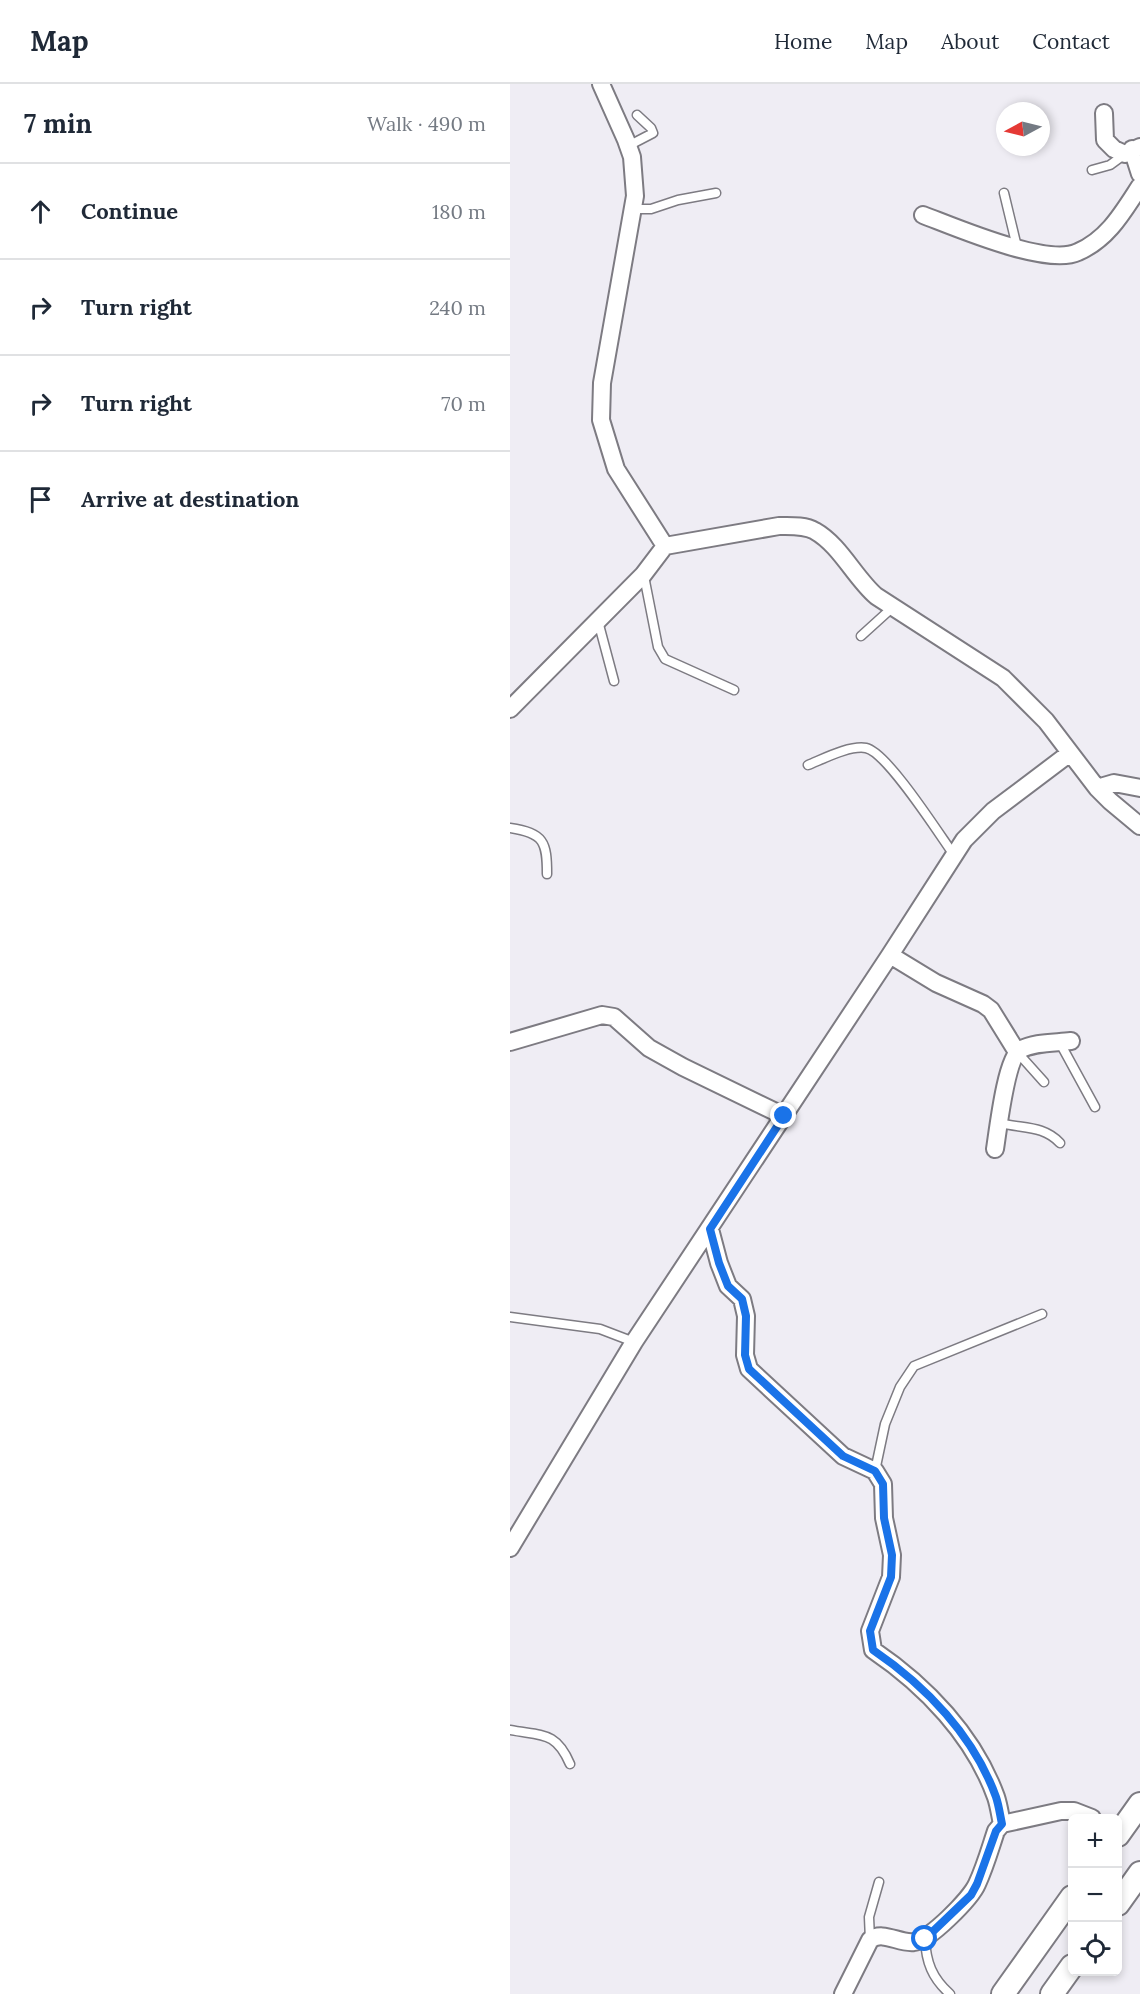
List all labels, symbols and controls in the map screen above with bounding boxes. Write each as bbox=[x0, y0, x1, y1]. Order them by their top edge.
text: Map bbox=[30, 23, 89, 59]
text: Home bbox=[774, 28, 832, 55]
text: Map bbox=[865, 28, 908, 55]
text: About bbox=[941, 28, 999, 55]
text: Contact bbox=[1032, 28, 1110, 55]
north arrow bbox=[996, 102, 1050, 156]
text: 7 min bbox=[24, 107, 92, 140]
text: Walk · 490 m bbox=[367, 111, 486, 136]
icon: ahead bbox=[24, 195, 57, 228]
text: Continue bbox=[81, 197, 178, 225]
text: 180 m bbox=[432, 199, 486, 224]
icon: right bbox=[24, 291, 57, 324]
text: Turn right bbox=[81, 293, 192, 321]
text: 240 m bbox=[429, 295, 486, 320]
icon: right bbox=[24, 387, 57, 420]
text: Turn right bbox=[81, 389, 192, 417]
text: 70 m bbox=[441, 391, 486, 416]
icon: arrive bbox=[24, 483, 57, 516]
text: Arrive at destination bbox=[81, 485, 299, 513]
route end bbox=[770, 1102, 796, 1128]
map controls bbox=[1068, 1814, 1122, 1976]
button: + bbox=[1068, 1814, 1122, 1868]
button: − bbox=[1068, 1868, 1122, 1922]
button: locate bbox=[1068, 1922, 1122, 1976]
route start bbox=[911, 1925, 937, 1951]

